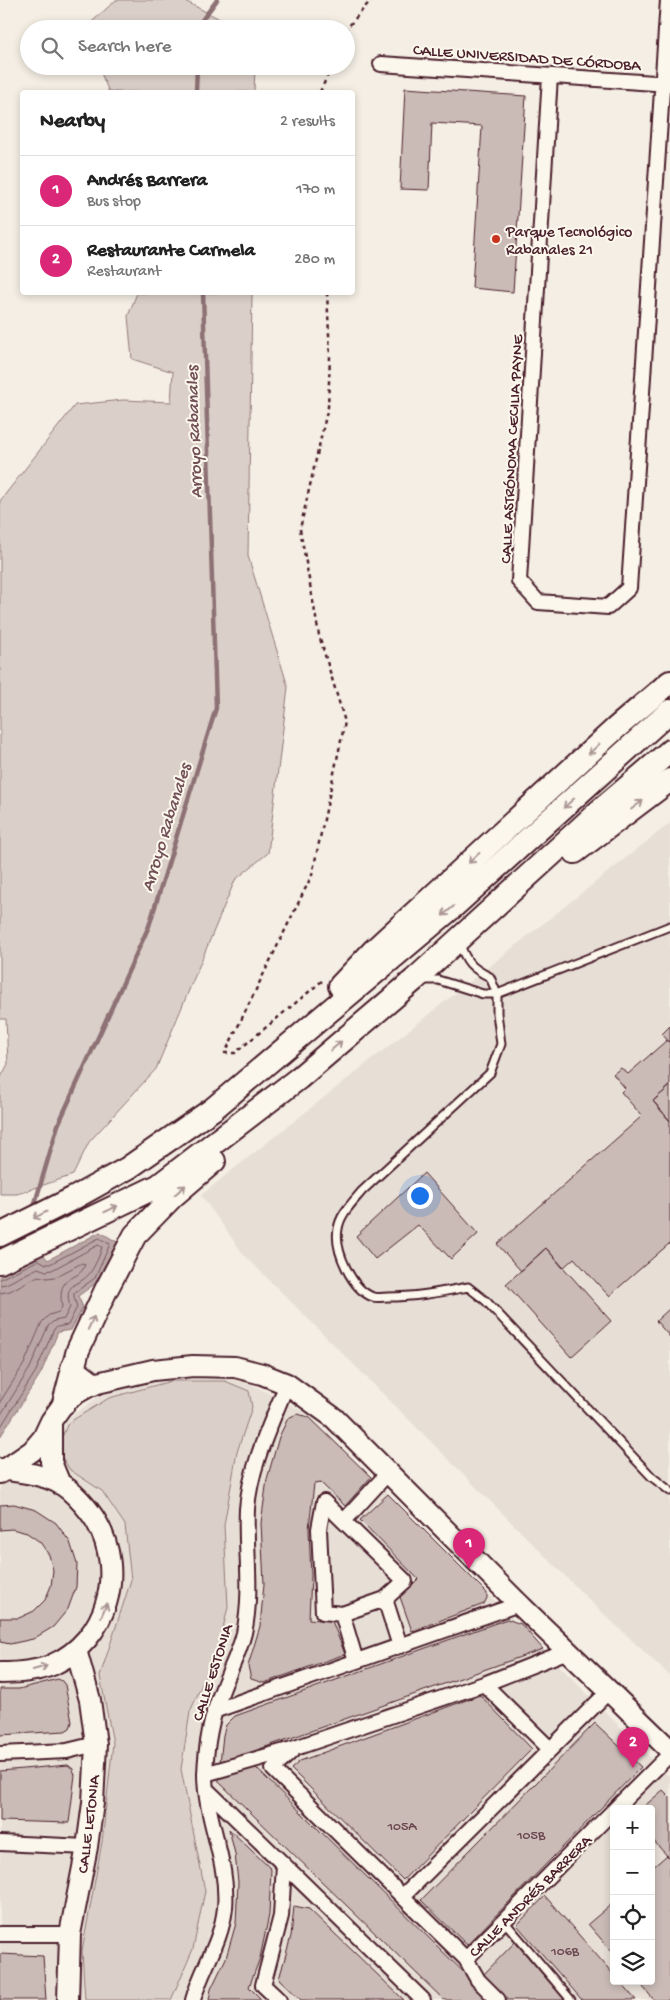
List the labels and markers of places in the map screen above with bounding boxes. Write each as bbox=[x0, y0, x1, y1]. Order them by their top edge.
place label: Parque Tecnológico Rabanales 21 bbox=[505, 224, 632, 261]
marker: Parque Tecnológico Rabanales 21 bbox=[490, 233, 502, 245]
pin: 1 bbox=[453, 1528, 485, 1569]
pin: 2 bbox=[617, 1727, 649, 1768]

